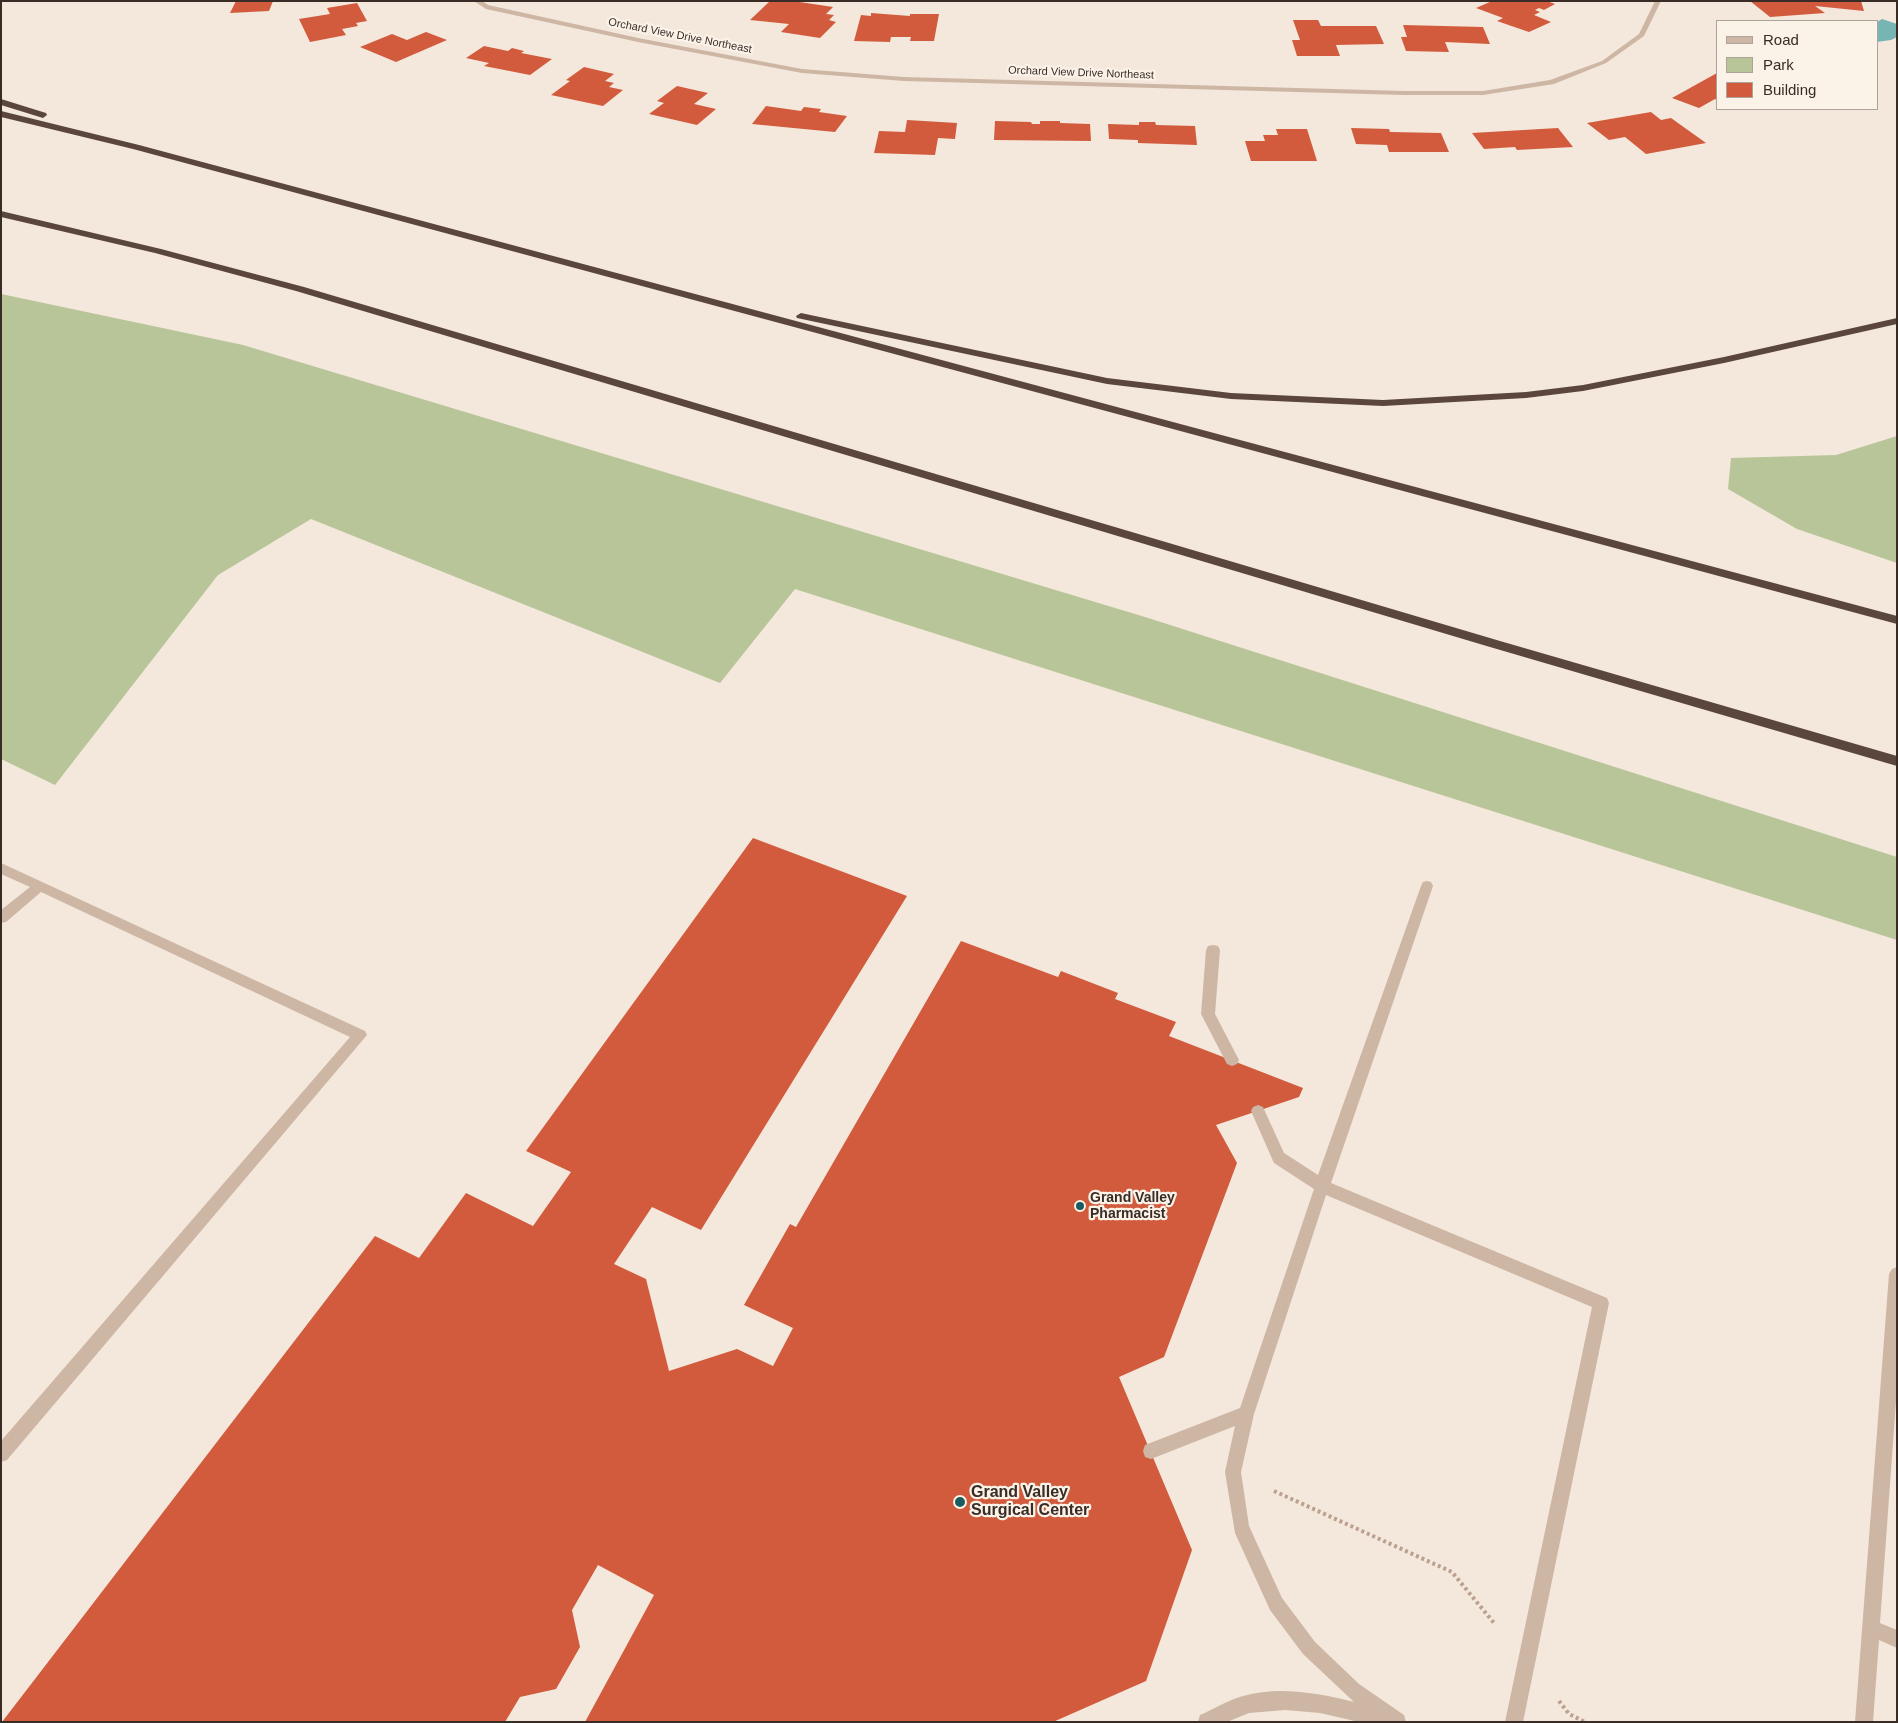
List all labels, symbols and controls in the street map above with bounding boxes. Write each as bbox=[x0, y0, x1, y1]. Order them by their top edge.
street label: Orchard View Drive Northeast bbox=[607, 16, 753, 56]
legend bbox=[1716, 20, 1878, 110]
text: Road bbox=[1763, 31, 1799, 48]
text: Park bbox=[1763, 56, 1794, 73]
street label: Orchard View Drive Northeast bbox=[1008, 64, 1154, 82]
text: Building bbox=[1763, 81, 1816, 98]
place label: Grand Valley Pharmacist bbox=[1090, 1190, 1175, 1222]
marker: Grand Valley Pharmacist bbox=[1074, 1200, 1086, 1212]
place label: Grand Valley Surgical Center bbox=[971, 1483, 1089, 1521]
marker: Grand Valley Surgical Center bbox=[953, 1495, 967, 1509]

